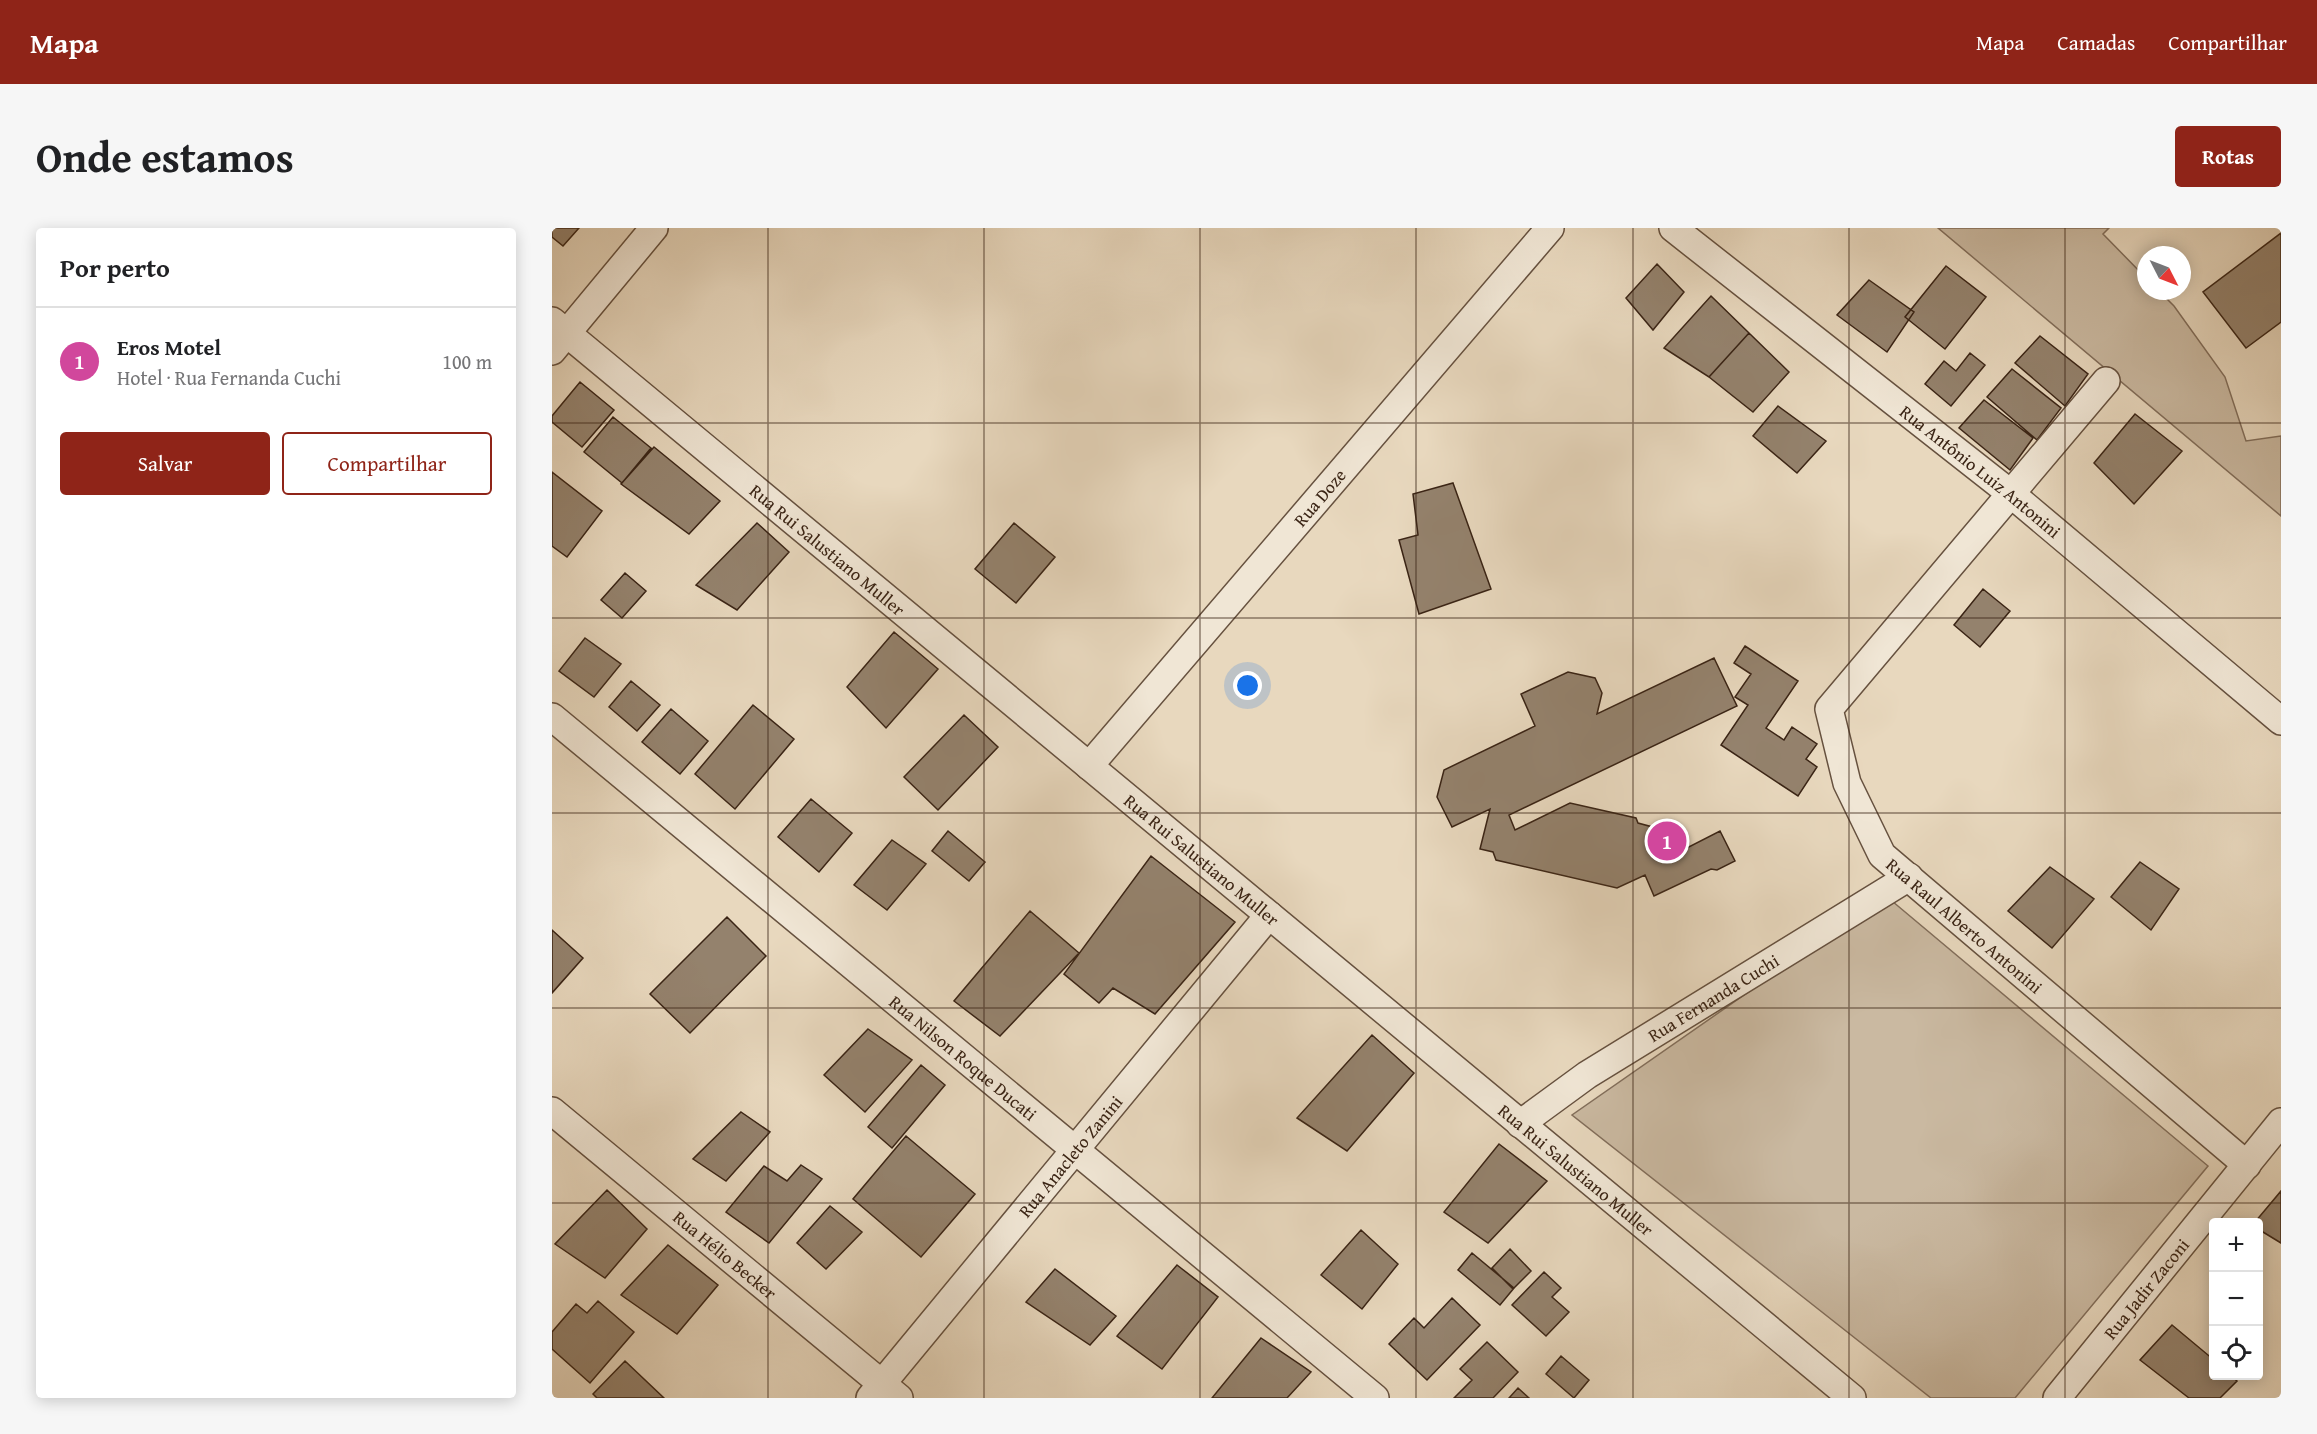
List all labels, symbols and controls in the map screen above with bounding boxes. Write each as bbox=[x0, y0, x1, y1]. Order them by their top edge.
text: Mapa bbox=[30, 22, 99, 63]
text: Mapa bbox=[1976, 27, 2024, 58]
text: Camadas bbox=[2057, 27, 2135, 58]
text: Compartilhar bbox=[2168, 27, 2287, 58]
text: Onde estamos bbox=[36, 126, 294, 187]
button: Rotas bbox=[2175, 126, 2281, 187]
north arrow bbox=[2137, 246, 2191, 300]
text: Por perto bbox=[60, 248, 170, 287]
text: Eros Motel bbox=[117, 331, 221, 363]
text: 1 bbox=[74, 347, 85, 376]
text: 100 m bbox=[442, 347, 492, 376]
text: Hotel · Rua Fernanda Cuchi bbox=[117, 363, 341, 392]
street label: Rua Antônio Luiz Antonini bbox=[1894, 398, 2067, 544]
button: Salvar bbox=[60, 432, 270, 495]
button: Compartilhar bbox=[282, 432, 492, 495]
street label: Rua Doze bbox=[1287, 462, 1352, 532]
street label: Rua Rui Salustiano Muller bbox=[744, 477, 912, 622]
your location bbox=[1233, 671, 1262, 700]
street label: Rua Rui Salustiano Muller bbox=[1118, 787, 1286, 932]
pin: 1 bbox=[1648, 818, 1686, 864]
street label: Rua Raul Alberto Antonini bbox=[1881, 851, 2049, 1000]
street label: Rua Fernanda Cuchi bbox=[1642, 947, 1784, 1048]
street label: Rua Nilson Roque Ducati bbox=[884, 988, 1043, 1127]
street label: Rua Anacleto Zanini bbox=[1011, 1089, 1129, 1223]
street label: Rua Rui Salustiano Muller bbox=[1493, 1097, 1660, 1242]
street label: Rua Hélio Becker bbox=[668, 1203, 783, 1306]
map controls bbox=[2209, 1218, 2263, 1380]
button: + bbox=[2209, 1218, 2263, 1272]
street label: Rua Jadir Zaconi bbox=[2097, 1232, 2195, 1345]
button: − bbox=[2209, 1272, 2263, 1326]
button: locate bbox=[2209, 1326, 2263, 1380]

